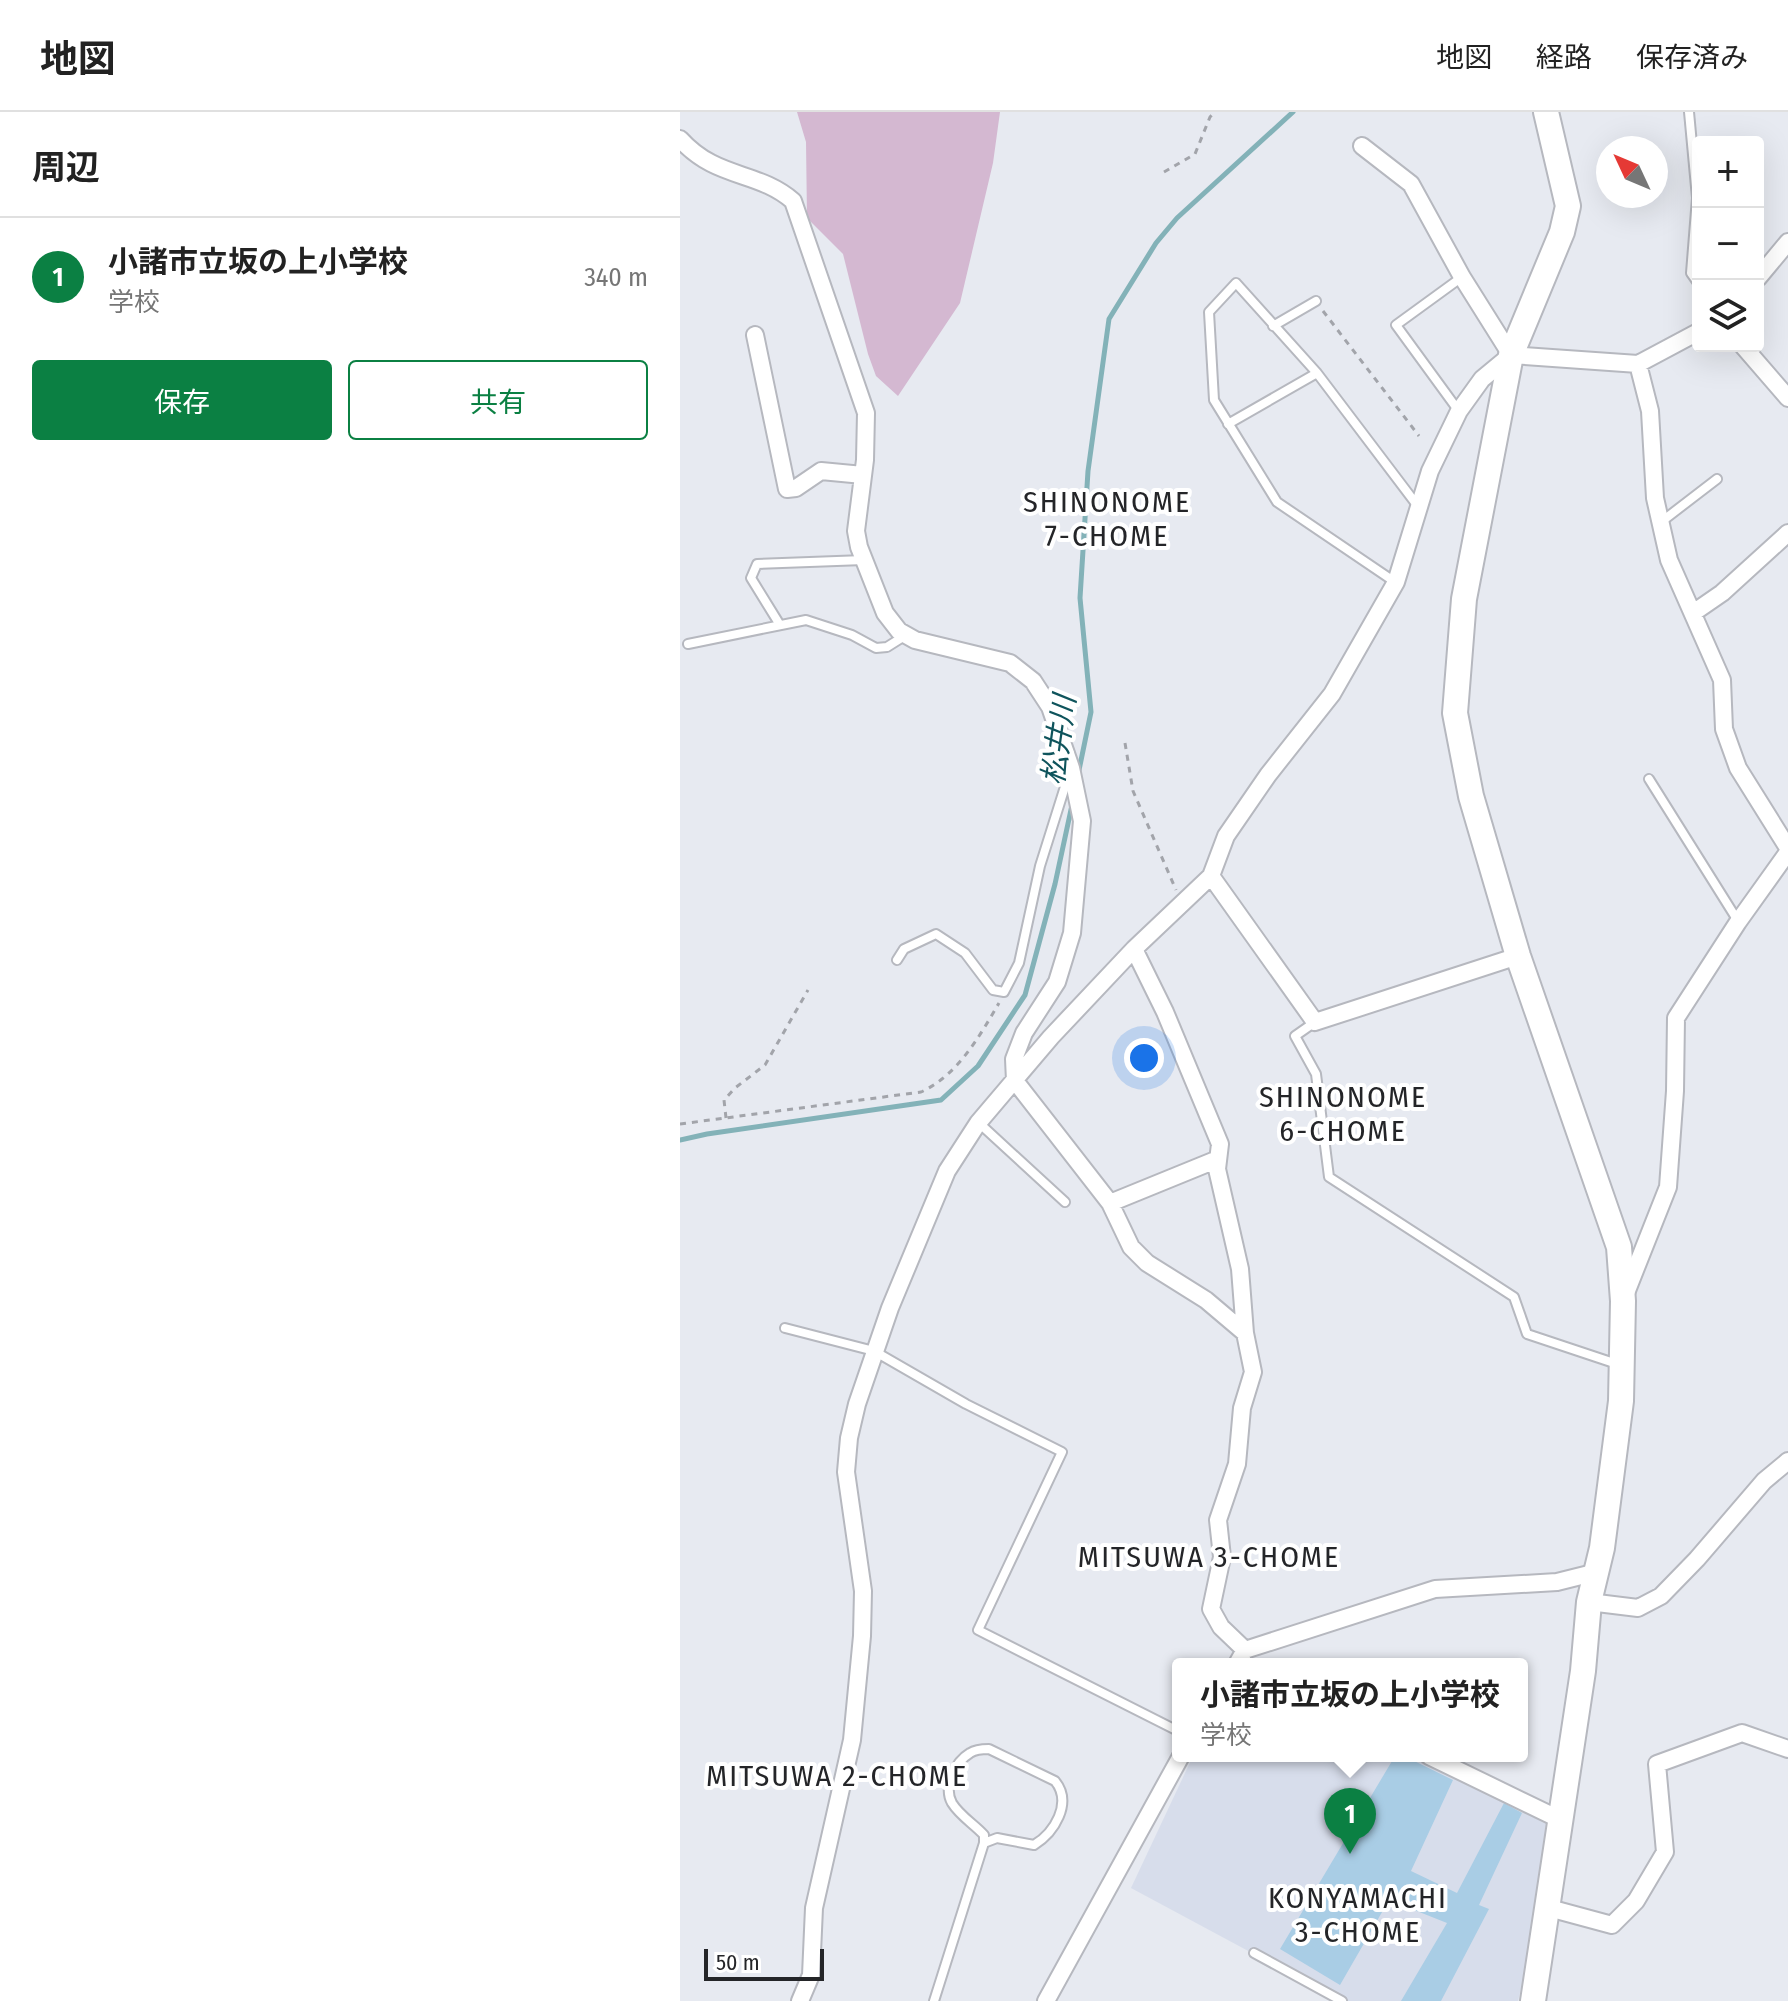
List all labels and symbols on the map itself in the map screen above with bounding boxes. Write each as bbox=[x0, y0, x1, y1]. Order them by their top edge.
north arrow bbox=[1596, 136, 1668, 208]
district label: SHINONOME 7-CHOME bbox=[1023, 484, 1191, 554]
water label: 松井川 bbox=[1035, 690, 1084, 787]
your location bbox=[1124, 1038, 1164, 1078]
district label: SHINONOME 6-CHOME bbox=[1259, 1079, 1427, 1149]
district label: MITSUWA 3-CHOME bbox=[1078, 1539, 1340, 1575]
district label: MITSUWA 2-CHOME bbox=[706, 1758, 968, 1794]
pin: 1 bbox=[1324, 1788, 1376, 1854]
district label: KONYAMACHI 3-CHOME bbox=[1268, 1880, 1448, 1950]
scale bar bbox=[704, 1945, 824, 1981]

